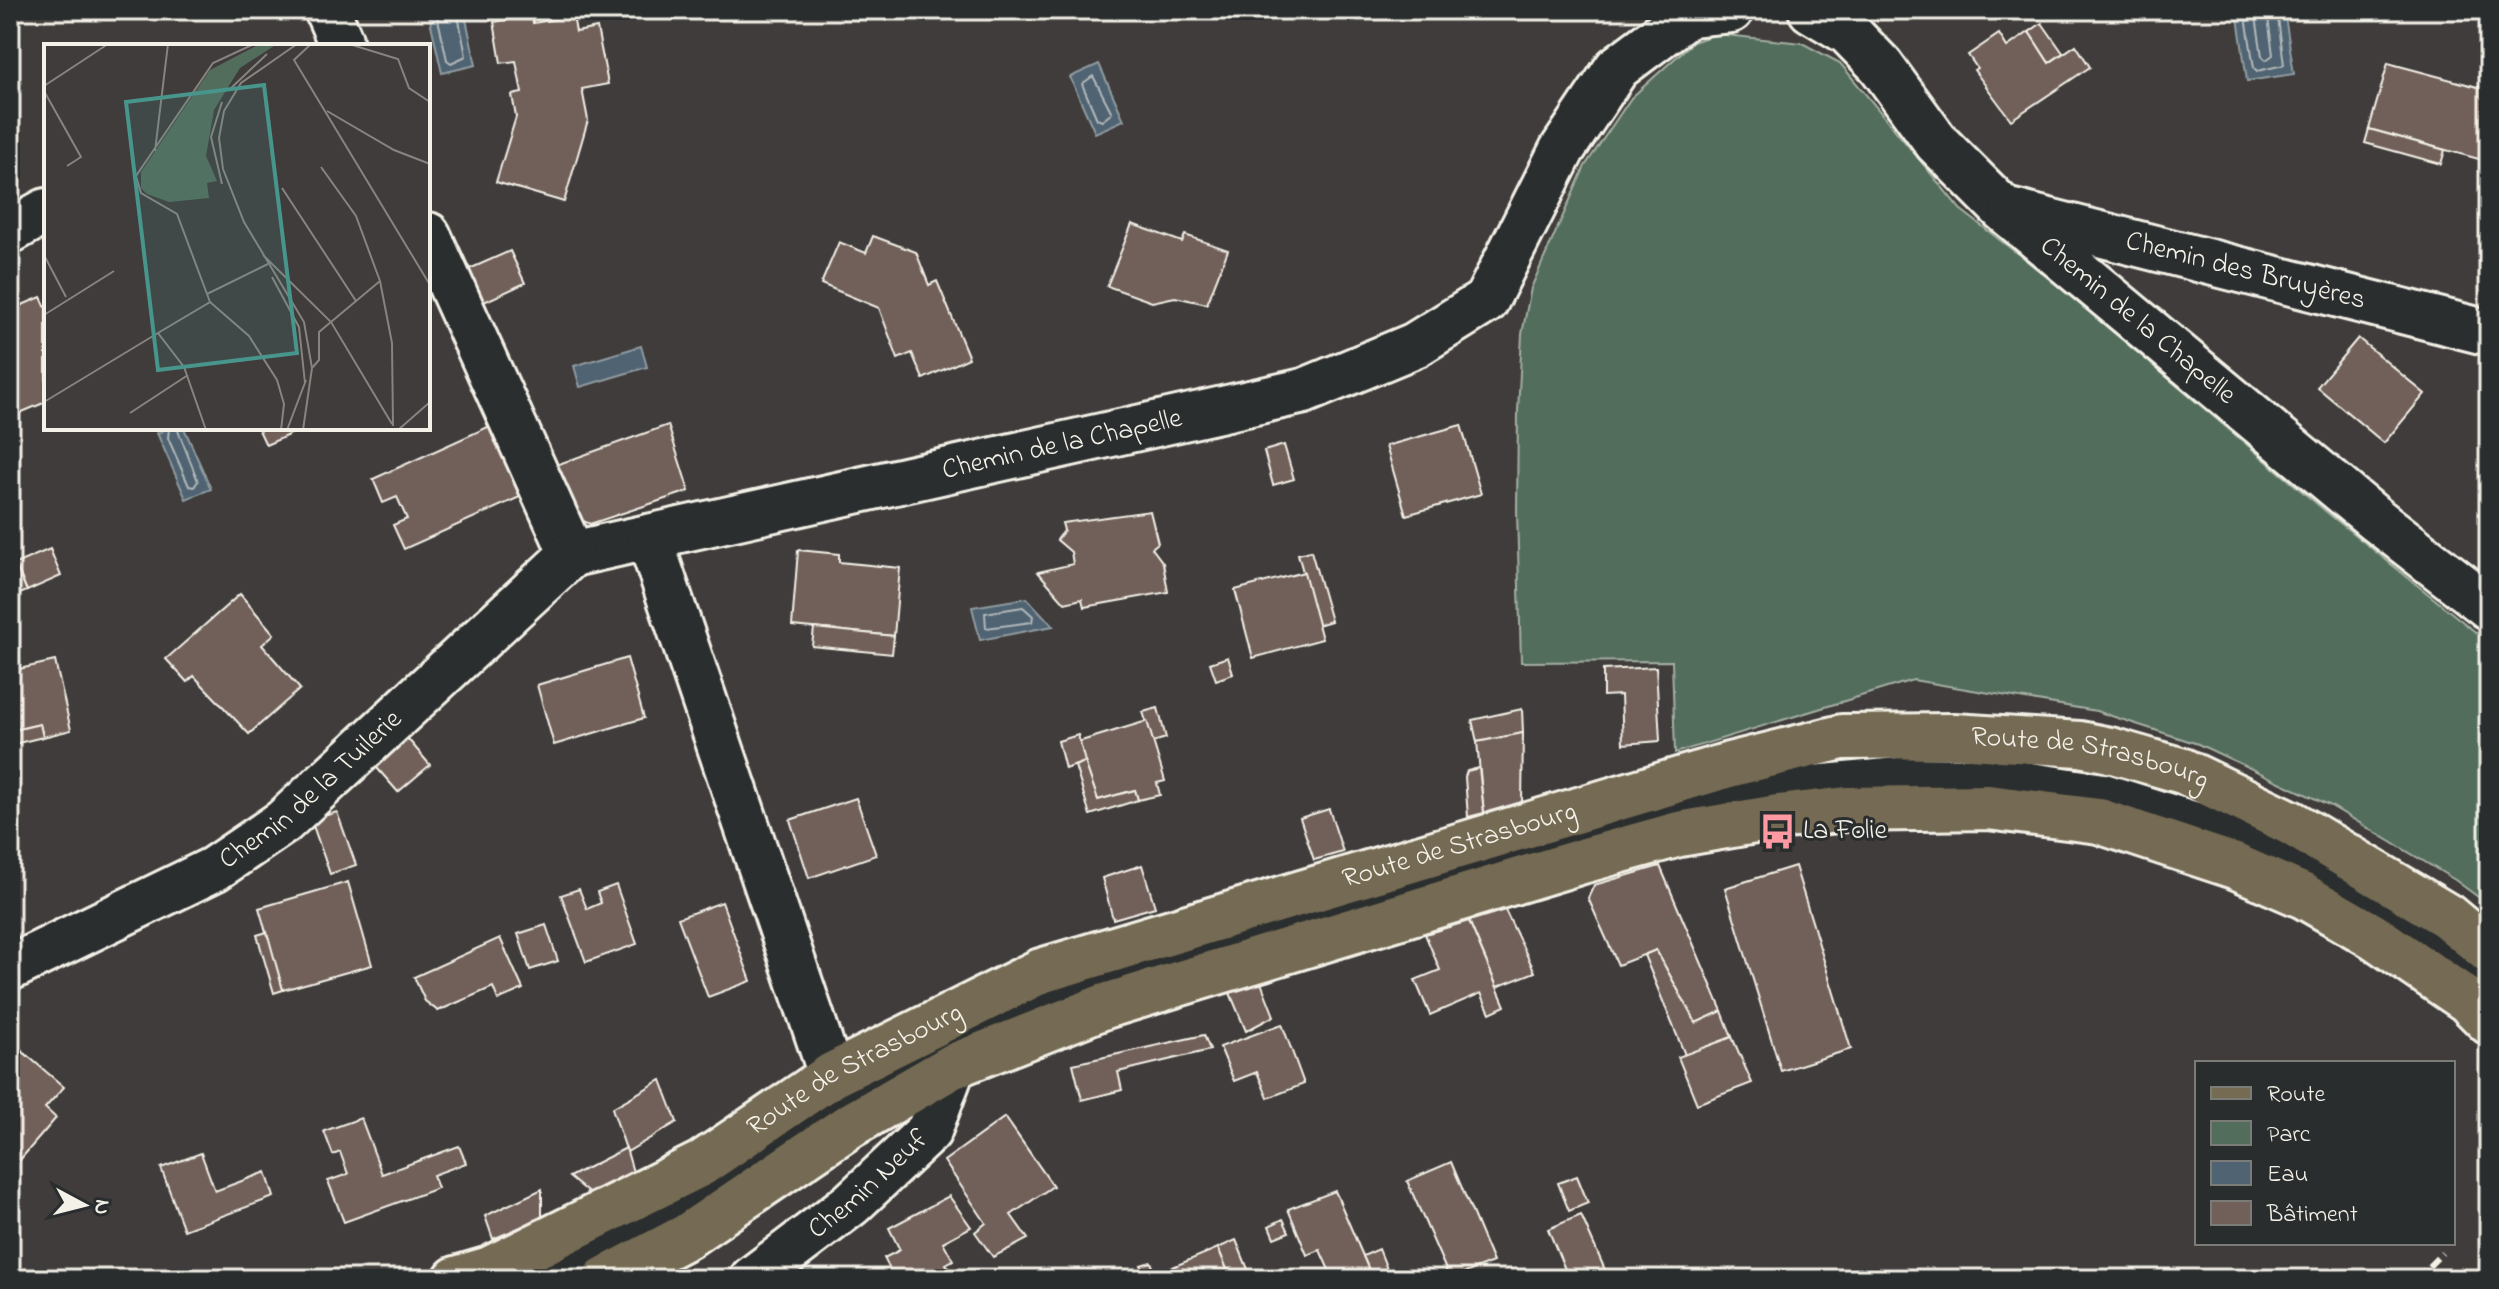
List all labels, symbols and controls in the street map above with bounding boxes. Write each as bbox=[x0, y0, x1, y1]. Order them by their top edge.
inset map bbox=[44, 44, 430, 430]
street label: Chemin des Bruyères bbox=[2121, 221, 2370, 321]
street label: Chemin de la Chapelle bbox=[2030, 227, 2245, 415]
street label: Chemin de la Chapelle bbox=[938, 398, 1186, 491]
street label: Chemin de la Tuilerie bbox=[211, 700, 412, 880]
street label: Route de Strasbourg bbox=[1970, 717, 2216, 801]
street label: Route de Strasbourg bbox=[1338, 791, 1582, 900]
place label: La Folie bbox=[1803, 811, 1888, 852]
bus stop icon: La Folie bbox=[1758, 812, 1796, 850]
street label: Route de Strasbourg bbox=[739, 993, 970, 1147]
legend bbox=[2195, 1061, 2455, 1245]
text: Route bbox=[2267, 1078, 2325, 1113]
text: Parc bbox=[2267, 1118, 2311, 1153]
street label: Chemin Neuf bbox=[800, 1120, 938, 1250]
text: Eau bbox=[2267, 1158, 2308, 1193]
north arrow bbox=[44, 1165, 124, 1245]
text: N bbox=[84, 1198, 118, 1216]
text: Bâtiment bbox=[2266, 1198, 2358, 1233]

